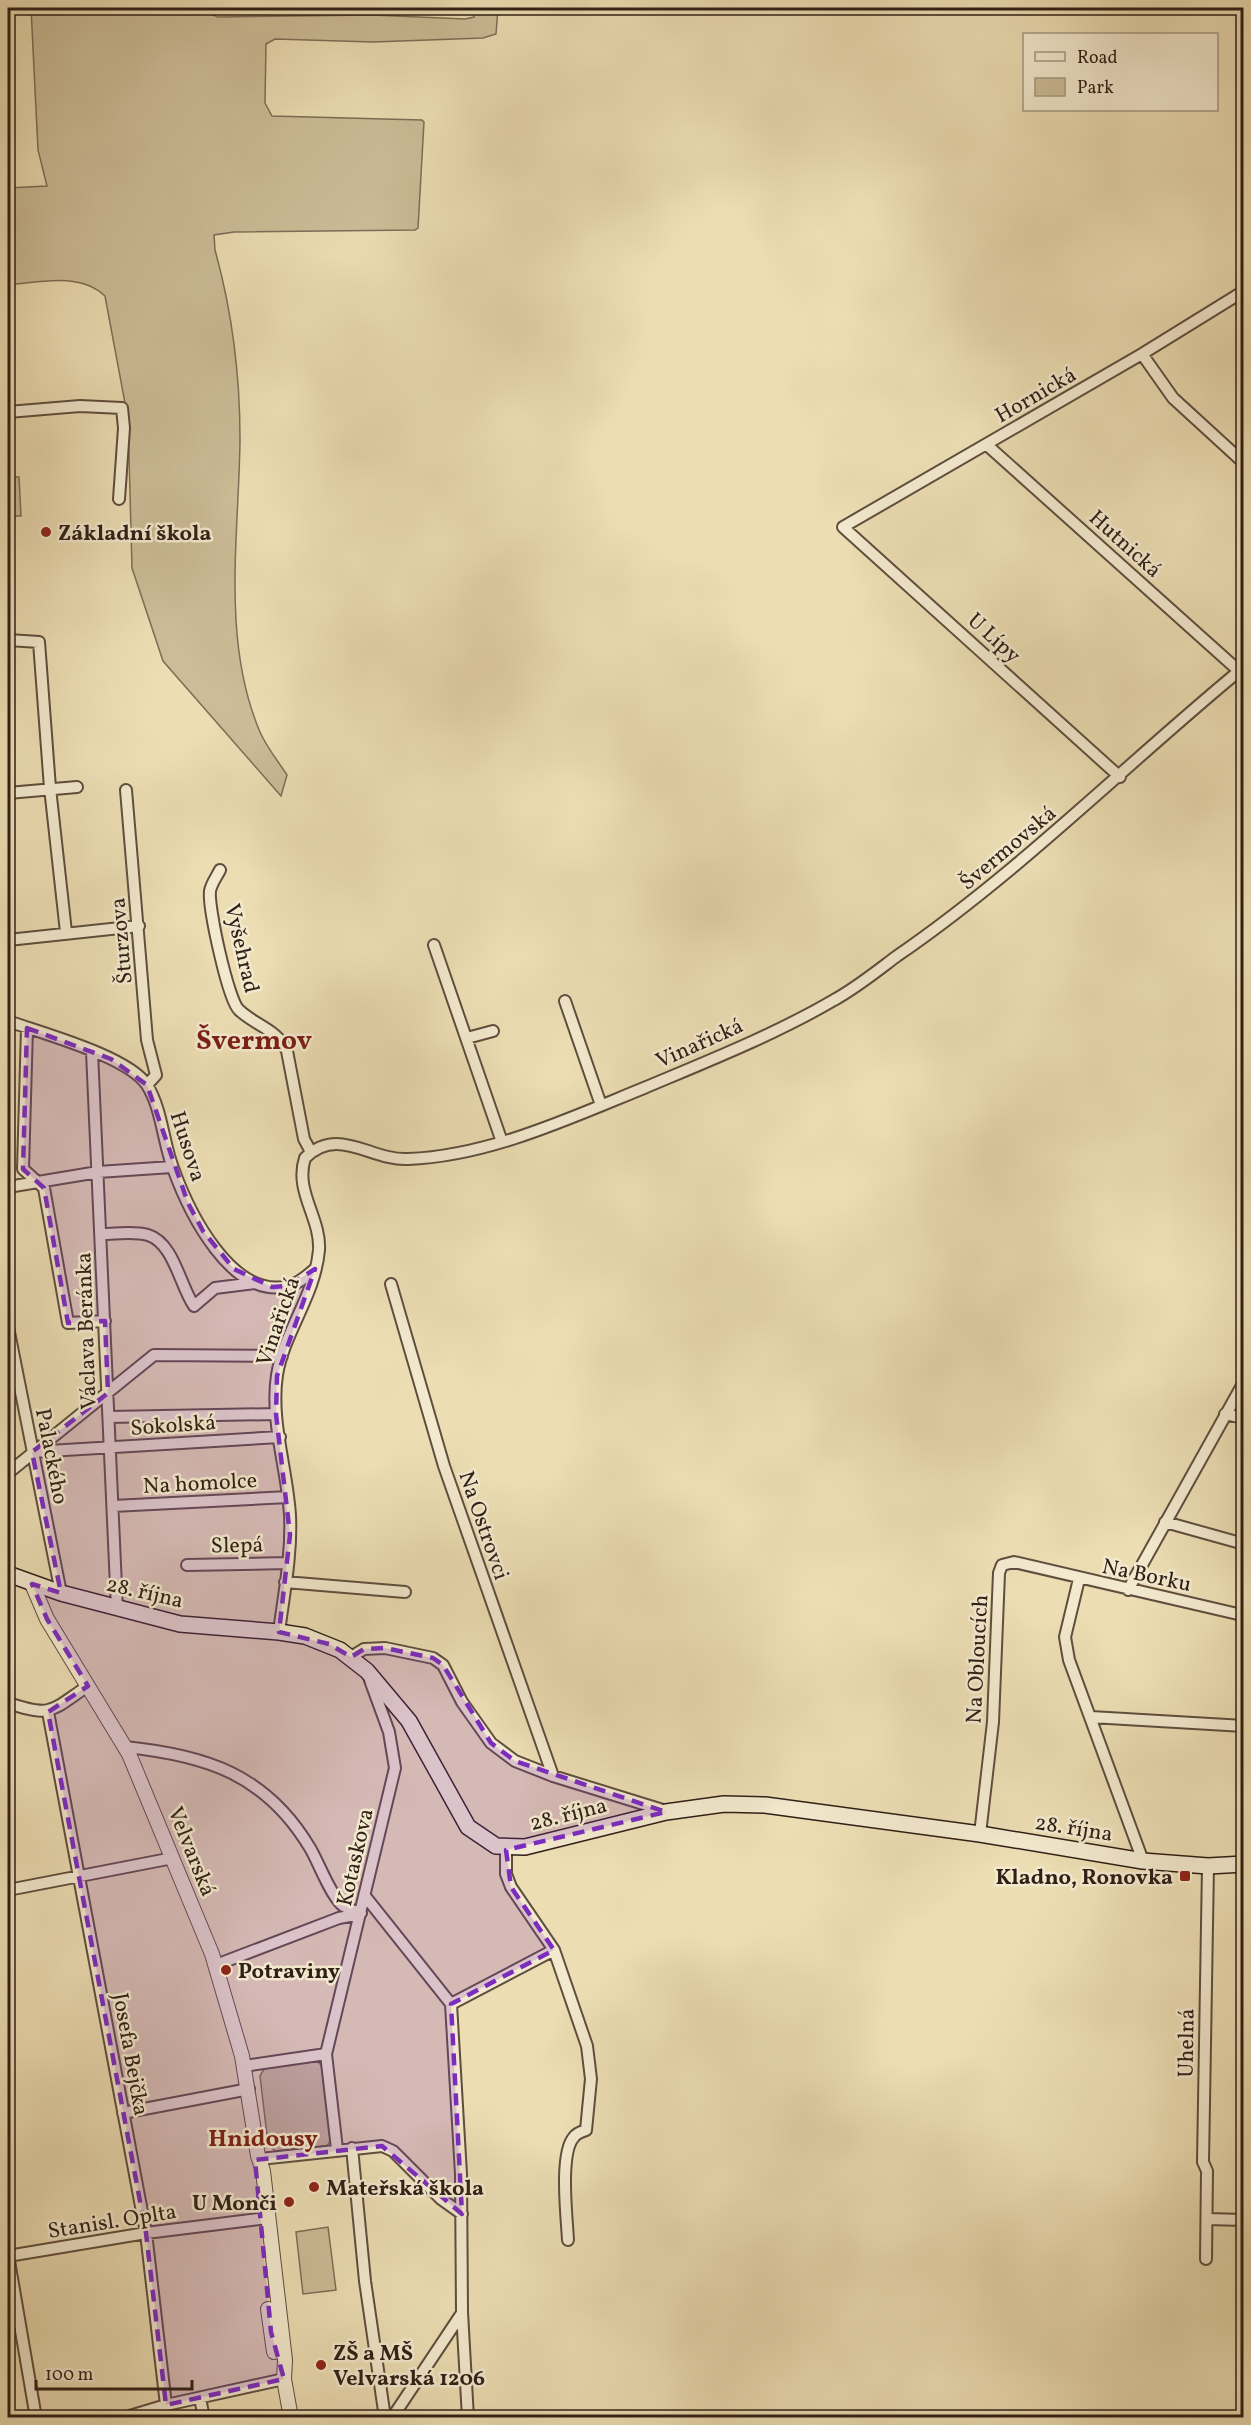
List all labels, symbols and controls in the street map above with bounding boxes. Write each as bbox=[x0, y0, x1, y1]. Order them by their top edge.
legend bbox=[1023, 33, 1218, 111]
text: Road bbox=[1077, 46, 1118, 71]
text: Park bbox=[1077, 76, 1114, 101]
street label: Hornická bbox=[990, 360, 1083, 432]
street label: Hutnická bbox=[1081, 504, 1168, 586]
place label: Základní škola bbox=[58, 519, 211, 550]
marker: Základní škola bbox=[39, 525, 53, 539]
street label: U Lípy bbox=[960, 606, 1027, 671]
street label: Švermovská bbox=[953, 799, 1064, 899]
street label: Šturzova bbox=[103, 896, 142, 985]
street label: Vyšehrad bbox=[215, 901, 266, 996]
street label: Vinařická bbox=[651, 1011, 749, 1077]
district label: Švermov bbox=[196, 1022, 313, 1061]
street label: Husova bbox=[161, 1108, 213, 1186]
street label: Václava Beránka bbox=[69, 1252, 106, 1410]
street label: Vinařická bbox=[250, 1273, 309, 1371]
street label: Palackého bbox=[26, 1406, 75, 1507]
street label: Sokolská bbox=[129, 1408, 217, 1445]
street label: Na homolce bbox=[142, 1466, 258, 1503]
street label: Na Ostrovci bbox=[450, 1467, 516, 1585]
street label: Slepá bbox=[210, 1531, 264, 1562]
street label: Na Borku bbox=[1099, 1552, 1194, 1601]
street label: 28. října bbox=[103, 1570, 186, 1617]
street label: Na Obloucích bbox=[960, 1594, 997, 1724]
street label: 28. října bbox=[527, 1791, 610, 1840]
street label: Velvarská bbox=[159, 1802, 223, 1901]
street label: Kotaskova bbox=[330, 1806, 383, 1910]
street label: 28. října bbox=[1032, 1808, 1115, 1851]
place label: Kladno, Ronovka bbox=[995, 1863, 1173, 1894]
marker: Kladno, Ronovka bbox=[1178, 1869, 1192, 1883]
place label: Potraviny bbox=[238, 1957, 341, 1988]
marker: Potraviny bbox=[219, 1963, 233, 1977]
street label: Josefa Bejčka bbox=[103, 1991, 156, 2118]
street label: Uhelná bbox=[1171, 2008, 1204, 2078]
district label: Hnidousy bbox=[208, 2123, 318, 2157]
place label: Mateřská škola bbox=[326, 2174, 484, 2205]
marker: Mateřská škola bbox=[307, 2180, 321, 2194]
place label: U Monči bbox=[192, 2189, 277, 2220]
marker: U Monči bbox=[282, 2195, 296, 2209]
street label: Stanisl. Oplta bbox=[46, 2197, 179, 2248]
place label: ZŠ a MŠ Velvarská 1206 bbox=[333, 2339, 485, 2395]
scale bar bbox=[36, 2353, 192, 2391]
marker: ZŠ a MŠ Velvarská 1206 bbox=[314, 2358, 328, 2372]
text: 100 m bbox=[45, 2363, 94, 2388]

